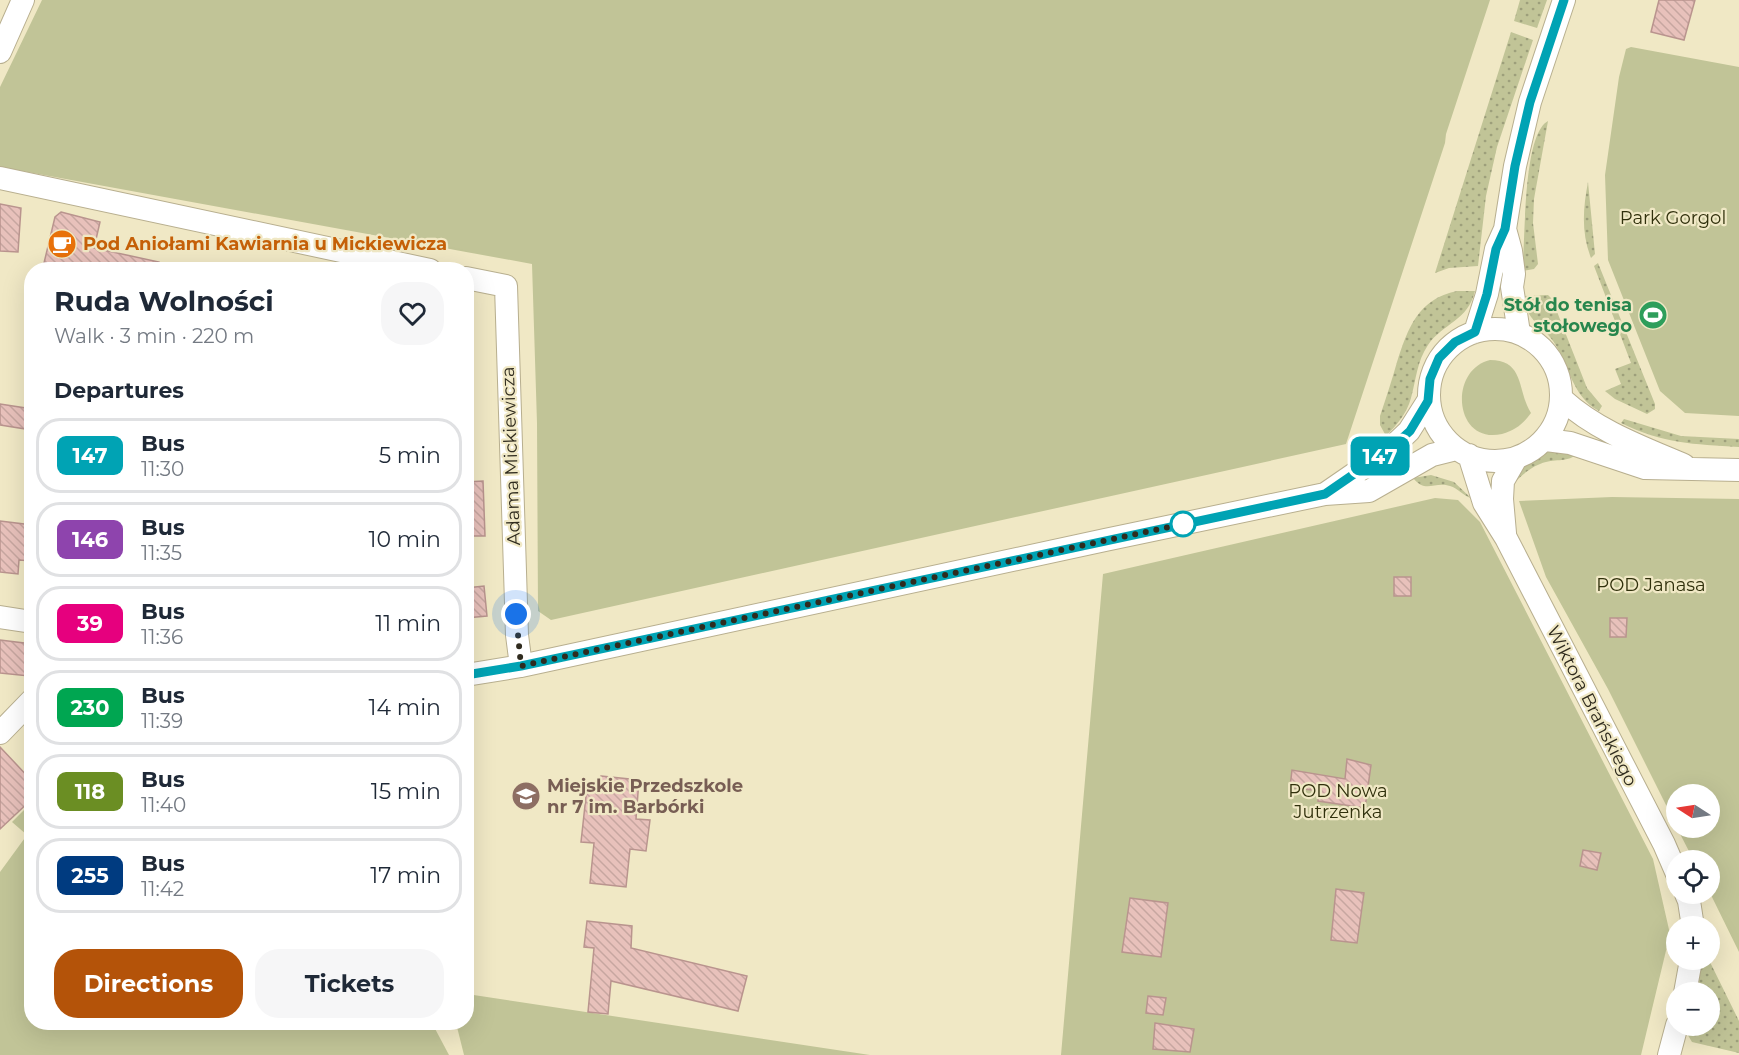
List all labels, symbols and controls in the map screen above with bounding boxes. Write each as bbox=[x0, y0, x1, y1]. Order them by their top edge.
park label: Park Gorgol bbox=[1620, 207, 1726, 229]
cafe icon: Pod Aniołami Kawiarnia u Mickiewicza bbox=[46, 228, 78, 260]
place label: Pod Aniołami Kawiarnia u Mickiewicza bbox=[83, 233, 447, 255]
button: heart bbox=[381, 282, 444, 345]
text: Ruda Wolności bbox=[54, 284, 274, 318]
place label: Stół do tenisa stołowego bbox=[1503, 294, 1632, 337]
sports icon: Stół do tenisa stołowego bbox=[1637, 299, 1669, 331]
text: Walk · 3 min · 220 m bbox=[54, 324, 254, 348]
street label: Adama Mickiewicza bbox=[497, 366, 525, 546]
text: Departures bbox=[54, 377, 184, 404]
text: Bus bbox=[141, 430, 185, 457]
line badge: 147 bbox=[1346, 436, 1414, 476]
text: 5 min bbox=[379, 442, 441, 469]
text: 147 bbox=[73, 443, 107, 468]
text: 147 bbox=[1363, 444, 1397, 469]
text: 11:30 bbox=[141, 457, 184, 481]
unlabelled marker bbox=[1170, 511, 1196, 537]
text: Bus bbox=[141, 514, 185, 541]
text: 10 min bbox=[369, 526, 441, 553]
text: 146 bbox=[72, 527, 108, 552]
text: 11:35 bbox=[141, 541, 182, 565]
park label: POD Janasa bbox=[1596, 574, 1706, 596]
text: Bus bbox=[141, 598, 185, 625]
your location bbox=[501, 599, 531, 629]
text: 11 min bbox=[375, 610, 441, 637]
text: 39 bbox=[77, 611, 103, 636]
street label: Wiktora Brańskiego bbox=[1542, 622, 1642, 790]
text: 11:36 bbox=[141, 625, 183, 649]
text: Bus bbox=[141, 682, 185, 709]
text: 14 min bbox=[369, 694, 441, 721]
text: 230 bbox=[70, 695, 110, 720]
text: 11:39 bbox=[141, 709, 183, 733]
text: Bus bbox=[141, 766, 185, 793]
place label: Miejskie Przedszkole nr 7 im. Barbórki bbox=[547, 775, 743, 818]
text: 15 min bbox=[371, 778, 441, 805]
text: 118 bbox=[75, 779, 105, 804]
school or university icon: Miejskie Przedszkole nr 7 im. Barbórki bbox=[510, 780, 542, 812]
park label: POD Nowa Jutrzenka bbox=[1288, 780, 1388, 823]
north arrow bbox=[1666, 784, 1720, 838]
map controls bbox=[1666, 784, 1720, 1036]
text: 11:40 bbox=[141, 793, 186, 817]
text: Bus bbox=[141, 850, 185, 877]
button: locate bbox=[1666, 850, 1720, 904]
text: 17 min bbox=[370, 862, 441, 889]
text: 255 bbox=[71, 863, 109, 888]
text: 11:42 bbox=[141, 877, 184, 901]
button: + bbox=[1666, 916, 1720, 970]
button: Directions bbox=[54, 949, 243, 1018]
button: Tickets bbox=[255, 949, 444, 1018]
button: − bbox=[1666, 982, 1720, 1036]

